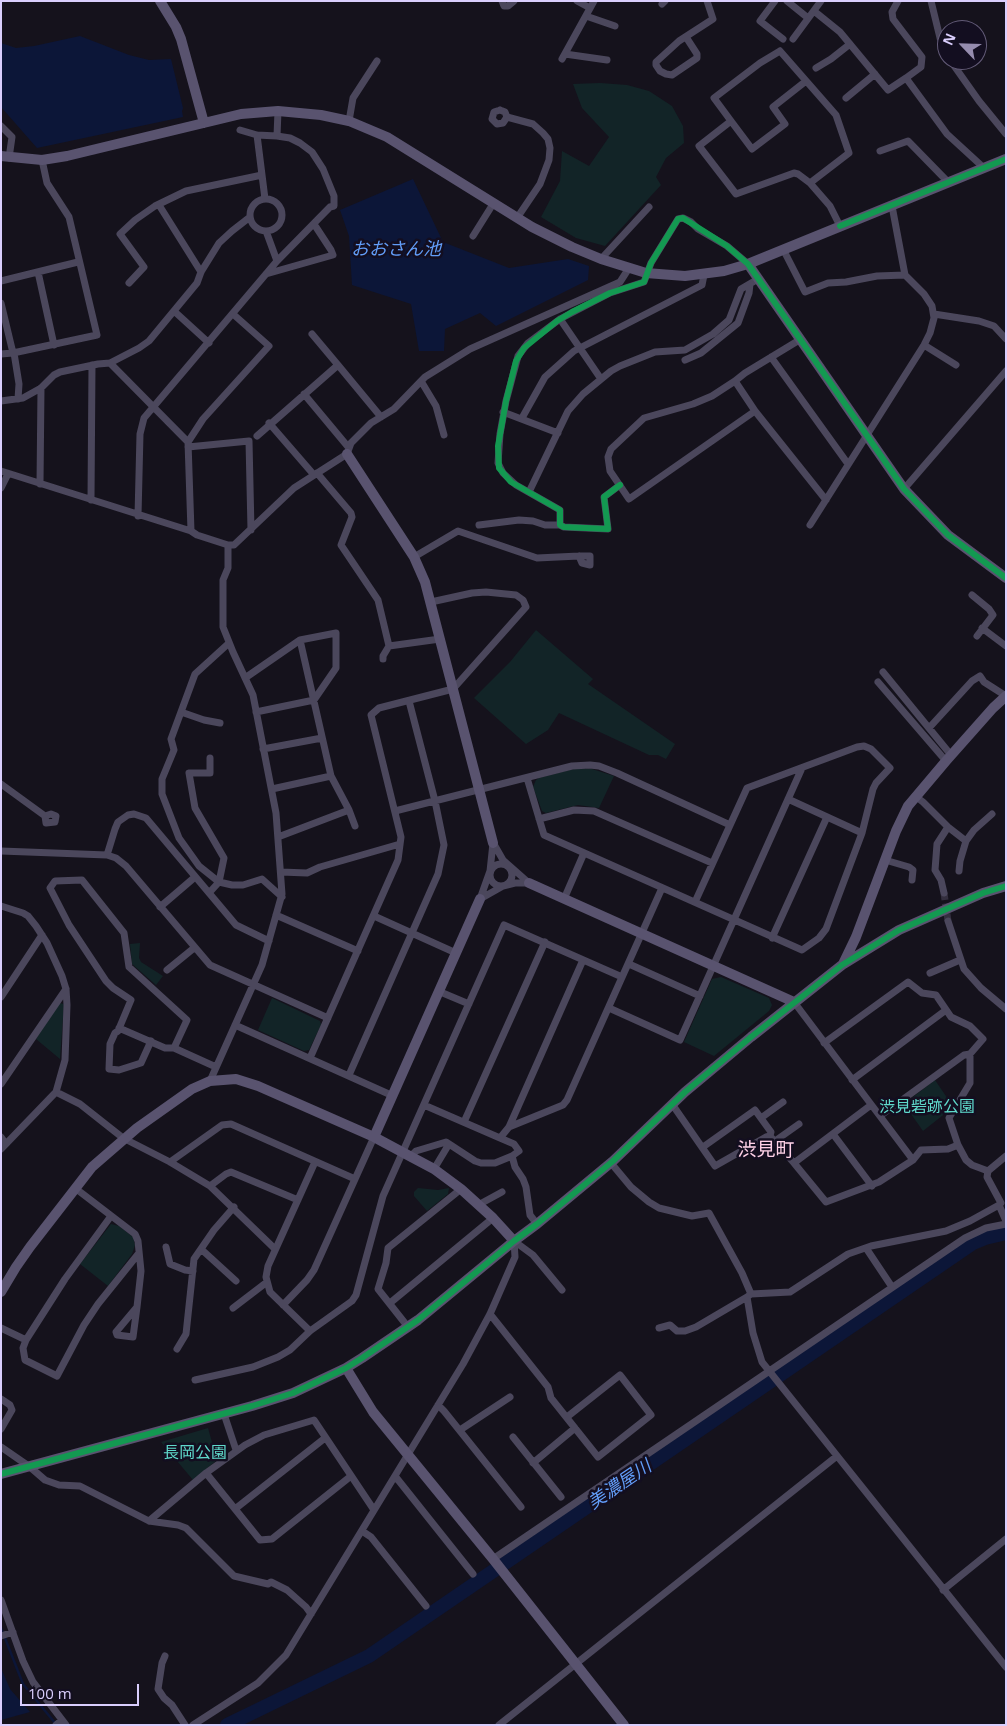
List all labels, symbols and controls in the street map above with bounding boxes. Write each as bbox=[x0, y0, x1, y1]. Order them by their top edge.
north arrow bbox=[937, 20, 987, 70]
text: N bbox=[938, 30, 960, 48]
water label: おおさん池 bbox=[351, 239, 441, 261]
park label: 渋見砦跡公園 bbox=[879, 1097, 975, 1117]
district label: 渋見町 bbox=[738, 1140, 794, 1162]
park label: 長岡公園 bbox=[163, 1443, 227, 1463]
water label: 美濃屋川 bbox=[584, 1456, 656, 1514]
scale bar bbox=[22, 1674, 141, 1706]
text: 100 m bbox=[28, 1683, 72, 1703]

